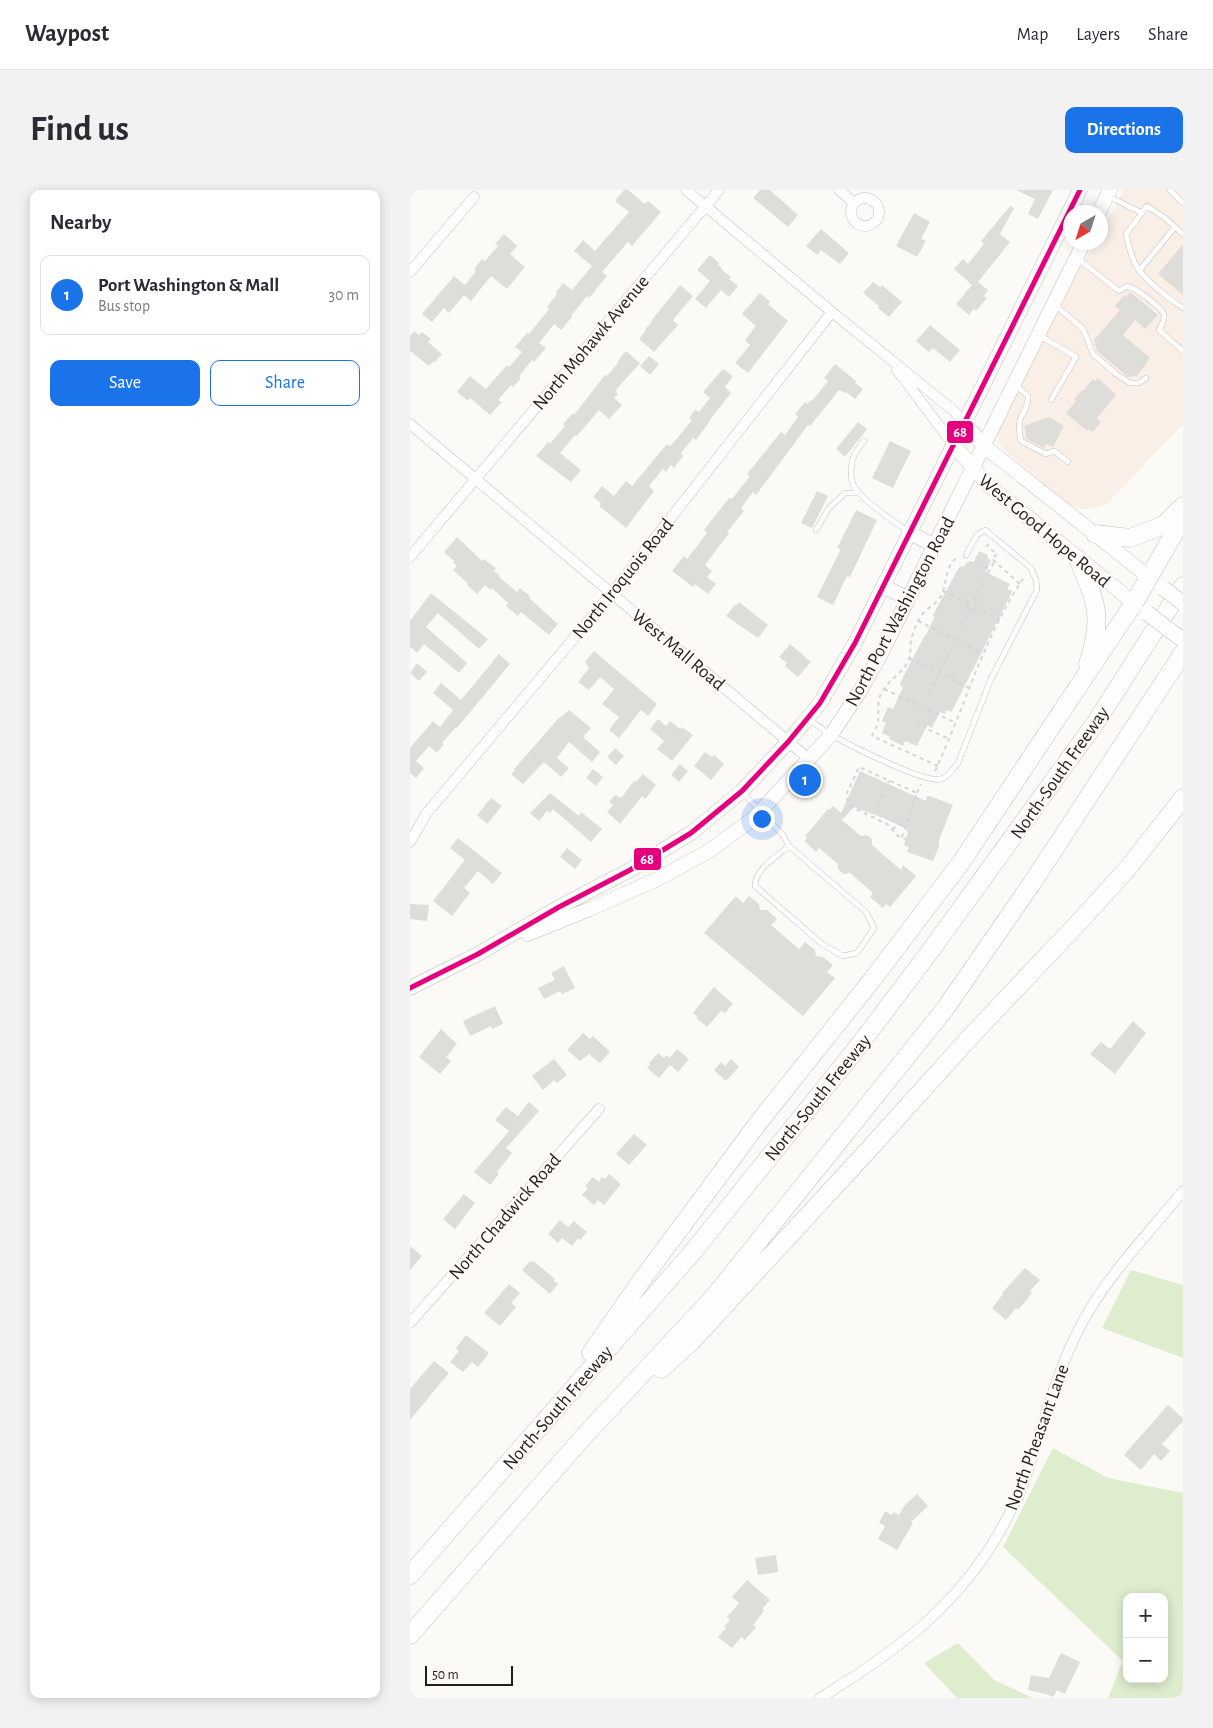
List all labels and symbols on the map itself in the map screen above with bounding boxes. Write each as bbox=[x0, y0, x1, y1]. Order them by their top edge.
north arrow bbox=[1063, 205, 1108, 250]
street label: North Mohawk Avenue bbox=[529, 272, 653, 414]
line badge: 68 bbox=[946, 420, 974, 444]
text: 68 bbox=[953, 426, 967, 440]
street label: West Good Hope Road bbox=[975, 471, 1113, 592]
street label: North Port Washington Road bbox=[842, 514, 958, 710]
street label: North Iroquois Road bbox=[569, 515, 677, 643]
street label: West Mall Road bbox=[628, 606, 728, 694]
street label: North-South Freeway bbox=[1008, 703, 1113, 842]
pin: 1 bbox=[789, 761, 821, 799]
your location bbox=[749, 806, 775, 832]
line badge: 68 bbox=[633, 847, 662, 871]
text: 68 bbox=[640, 853, 654, 867]
street label: North-South Freeway bbox=[761, 1031, 875, 1165]
street label: North Chadwick Road bbox=[446, 1150, 565, 1283]
street label: North-South Freeway bbox=[500, 1343, 617, 1473]
street label: North Pheasant Lane bbox=[1002, 1362, 1073, 1513]
scale bar bbox=[425, 1663, 512, 1686]

